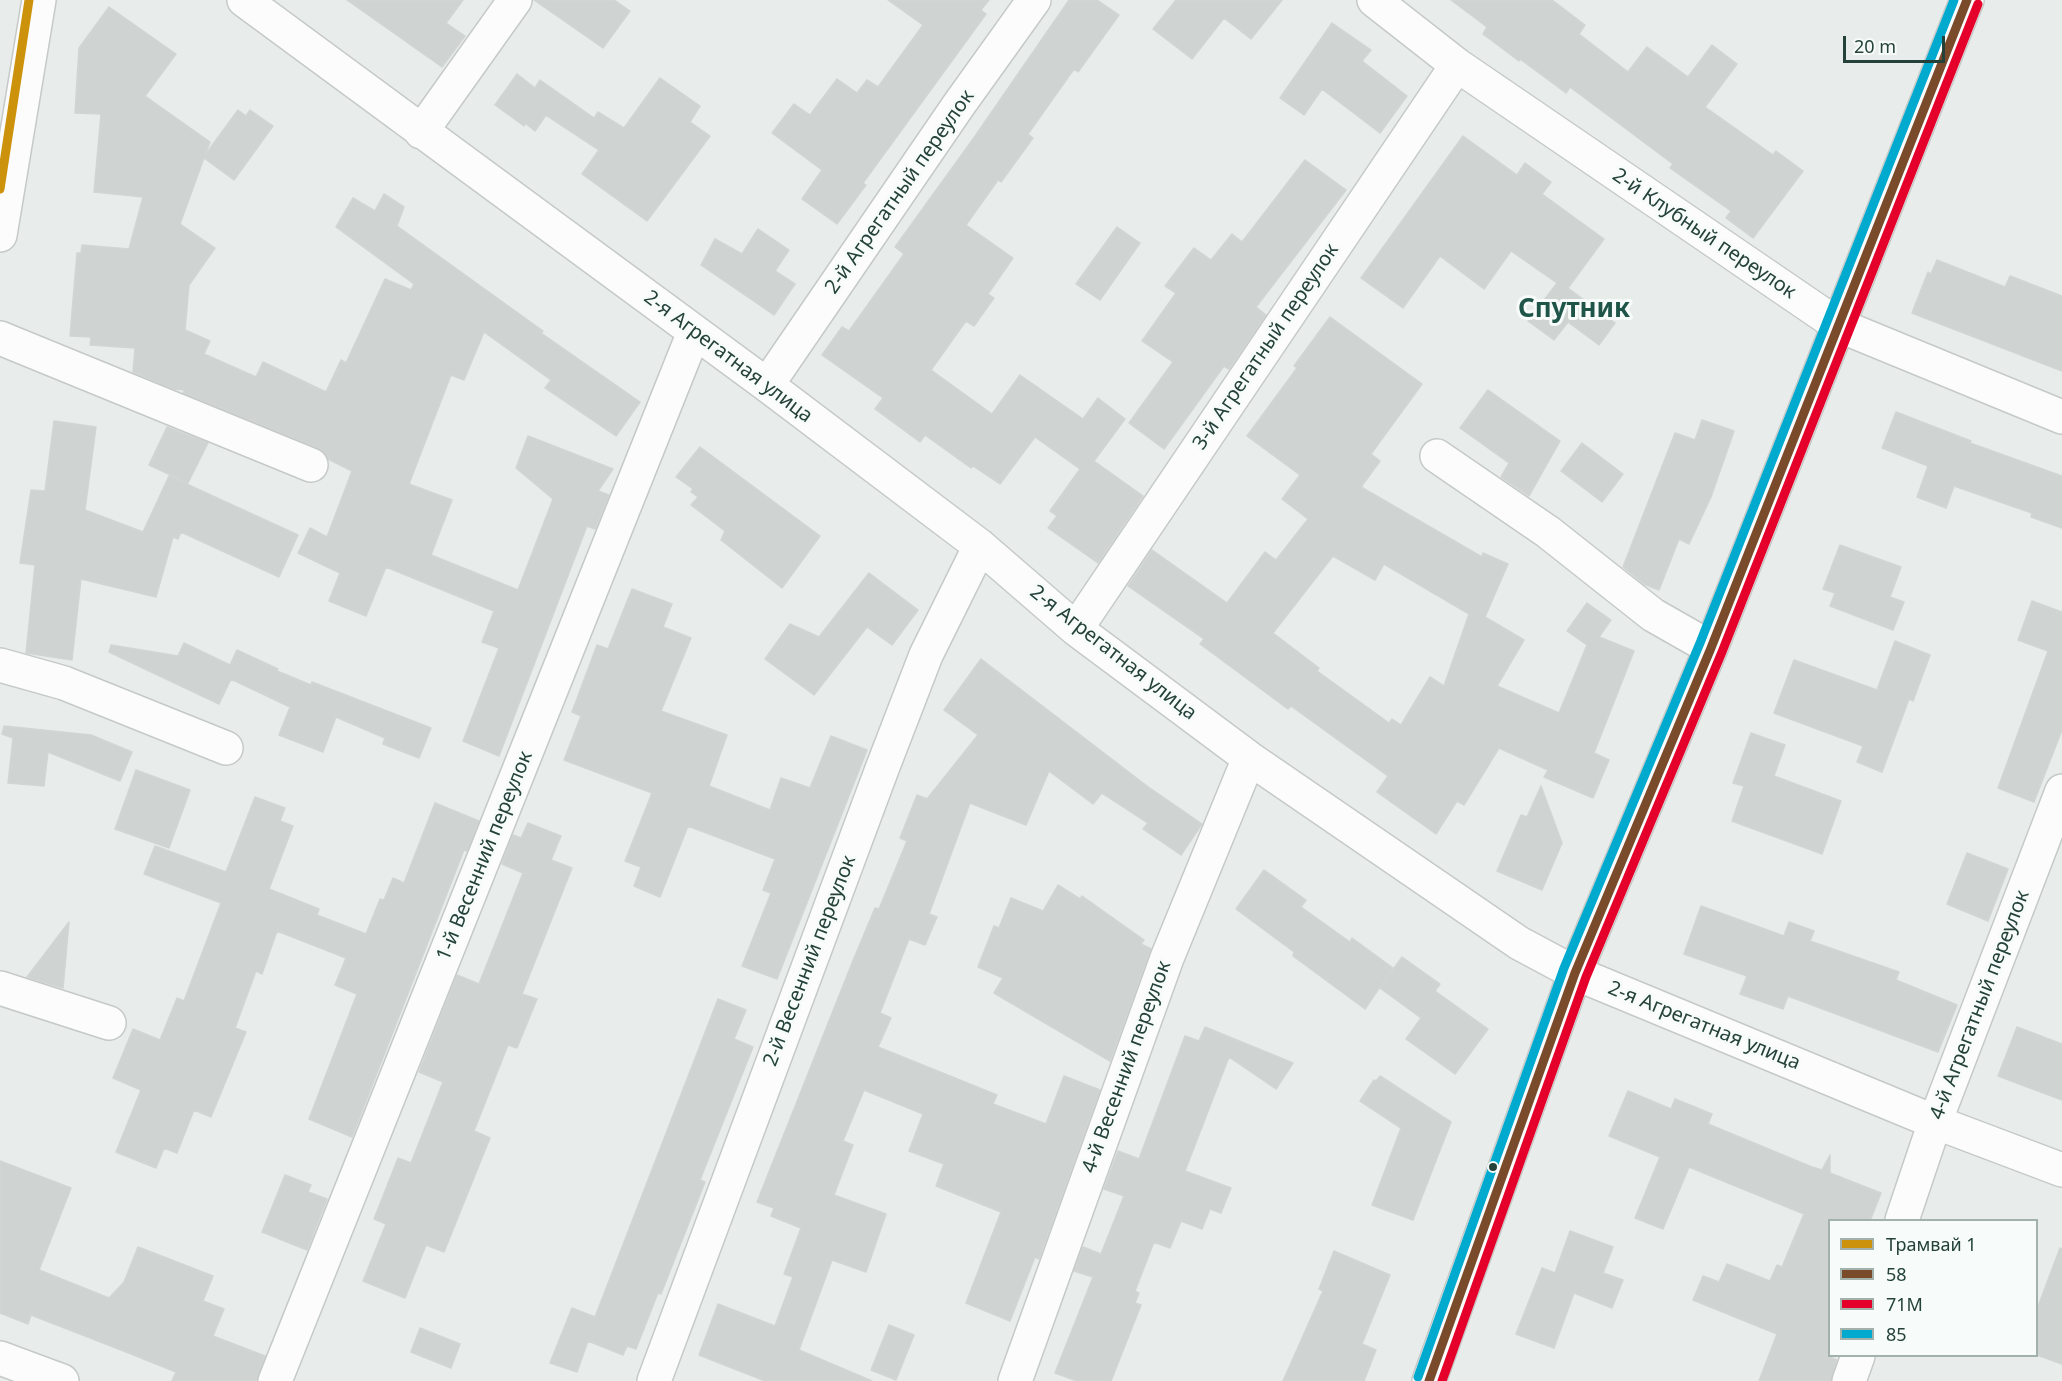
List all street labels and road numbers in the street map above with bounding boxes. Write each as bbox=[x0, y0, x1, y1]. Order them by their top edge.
street label: 2-й Агрегатный переулок bbox=[820, 85, 980, 299]
street label: 2-й Клубный переулок bbox=[1608, 164, 1800, 304]
street label: 3-й Агрегатный переулок bbox=[1188, 239, 1344, 455]
street label: 2-я Агрегатная улица bbox=[639, 286, 817, 428]
street label: 2-я Агрегатная улица bbox=[1025, 580, 1201, 726]
street label: 1-й Весенний переулок bbox=[432, 748, 538, 964]
street label: 2-й Весенний переулок bbox=[759, 852, 861, 1070]
street label: 4-й Агрегатный переулок bbox=[1925, 887, 2035, 1123]
street label: 4-й Весенний переулок bbox=[1077, 958, 1177, 1176]
street label: 2-я Агрегатная улица bbox=[1604, 976, 1804, 1076]

